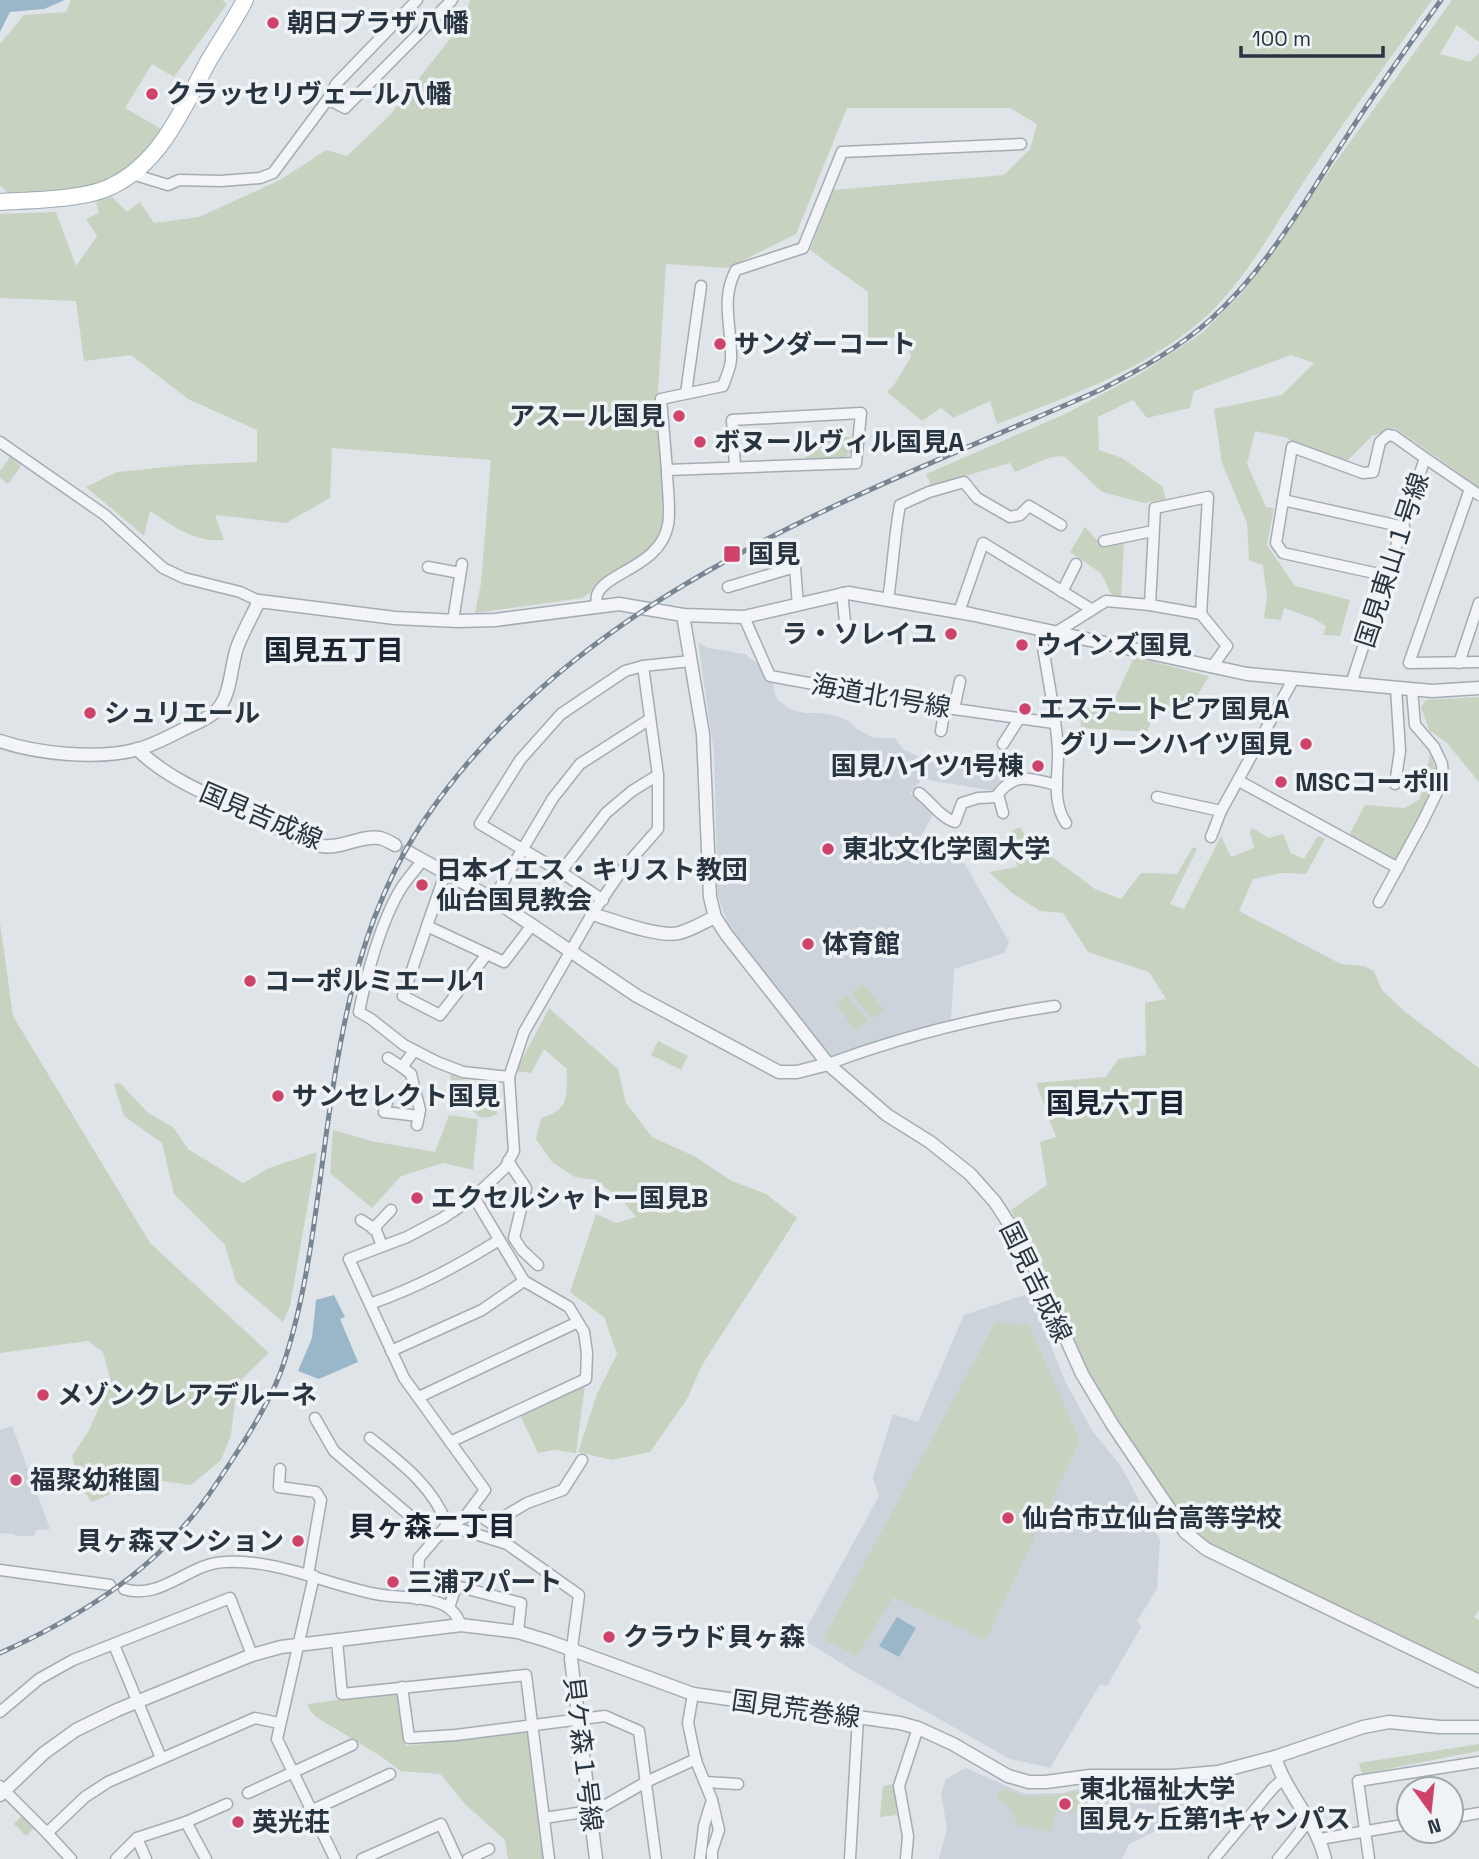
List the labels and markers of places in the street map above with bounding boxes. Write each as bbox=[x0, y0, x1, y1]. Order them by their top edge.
place label: 朝日プラザ八幡 bbox=[287, 6, 469, 40]
marker: 朝日プラザ八幡 bbox=[265, 15, 281, 31]
place label: クラッセリヴェール八幡 bbox=[166, 77, 452, 111]
marker: クラッセリヴェール八幡 bbox=[144, 86, 160, 102]
place label: サンダーコート bbox=[734, 327, 916, 361]
marker: サンダーコート bbox=[712, 336, 728, 352]
place label: アスール国見 bbox=[509, 399, 665, 433]
marker: アスール国見 bbox=[671, 408, 687, 424]
place label: ボヌールヴィル国見A bbox=[714, 425, 965, 459]
marker: ボヌールヴィル国見A bbox=[692, 434, 708, 450]
place label: 国見 bbox=[748, 537, 800, 571]
marker: 国見 bbox=[722, 544, 742, 564]
place label: ラ・ソレイユ bbox=[782, 617, 937, 651]
marker: ラ・ソレイユ bbox=[943, 626, 959, 642]
place label: ウインズ国見 bbox=[1036, 628, 1191, 662]
marker: ウインズ国見 bbox=[1014, 637, 1030, 653]
place label: エステートピア国見A bbox=[1039, 692, 1290, 726]
place label: シュリエール bbox=[104, 696, 260, 730]
marker: エステートピア国見A bbox=[1017, 701, 1033, 717]
marker: シュリエール bbox=[82, 705, 98, 721]
place label: グリーンハイツ国見 bbox=[1060, 727, 1292, 761]
marker: グリーンハイツ国見 bbox=[1298, 736, 1314, 752]
place label: 国見ハイツ1号棟 bbox=[831, 749, 1024, 783]
marker: 国見ハイツ1号棟 bbox=[1030, 758, 1046, 774]
place label: MSCコーポIII bbox=[1295, 765, 1449, 799]
marker: MSCコーポIII bbox=[1273, 774, 1289, 790]
place label: 東北文化学園大学 bbox=[842, 832, 1050, 866]
marker: 東北文化学園大学 bbox=[820, 841, 836, 857]
place label: 日本イエス・キリスト教団 仙台国見教会 bbox=[436, 853, 748, 917]
marker: 日本イエス・キリスト教団 仙台国見教会 bbox=[414, 877, 430, 893]
place label: 体育館 bbox=[822, 927, 900, 961]
marker: 体育館 bbox=[800, 936, 816, 952]
place label: コーポルミエール1 bbox=[264, 964, 484, 998]
marker: コーポルミエール1 bbox=[242, 973, 258, 989]
place label: サンセレクト国見 bbox=[292, 1079, 500, 1113]
marker: サンセレクト国見 bbox=[270, 1088, 286, 1104]
place label: エクセルシャトー国見B bbox=[431, 1181, 708, 1215]
marker: エクセルシャトー国見B bbox=[409, 1190, 425, 1206]
place label: メゾンクレアデルーネ bbox=[57, 1378, 317, 1412]
marker: メゾンクレアデルーネ bbox=[35, 1387, 51, 1403]
place label: 福聚幼稚園 bbox=[30, 1463, 160, 1497]
marker: 福聚幼稚園 bbox=[8, 1472, 24, 1488]
place label: 仙台市立仙台高等学校 bbox=[1022, 1501, 1282, 1535]
marker: 仙台市立仙台高等学校 bbox=[1000, 1510, 1016, 1526]
place label: 貝ヶ森マンション bbox=[76, 1524, 284, 1558]
marker: 貝ヶ森マンション bbox=[290, 1533, 306, 1549]
place label: 三浦アパート bbox=[407, 1565, 562, 1599]
marker: 三浦アパート bbox=[385, 1574, 401, 1590]
place label: クラウド貝ヶ森 bbox=[623, 1620, 805, 1654]
marker: クラウド貝ヶ森 bbox=[601, 1629, 617, 1645]
place label: 東北福祉大学 国見ヶ丘第1キャンパス bbox=[1079, 1772, 1351, 1836]
marker: 東北福祉大学 国見ヶ丘第1キャンパス bbox=[1057, 1796, 1073, 1812]
place label: 英光荘 bbox=[252, 1805, 330, 1839]
marker: 英光荘 bbox=[230, 1814, 246, 1830]

